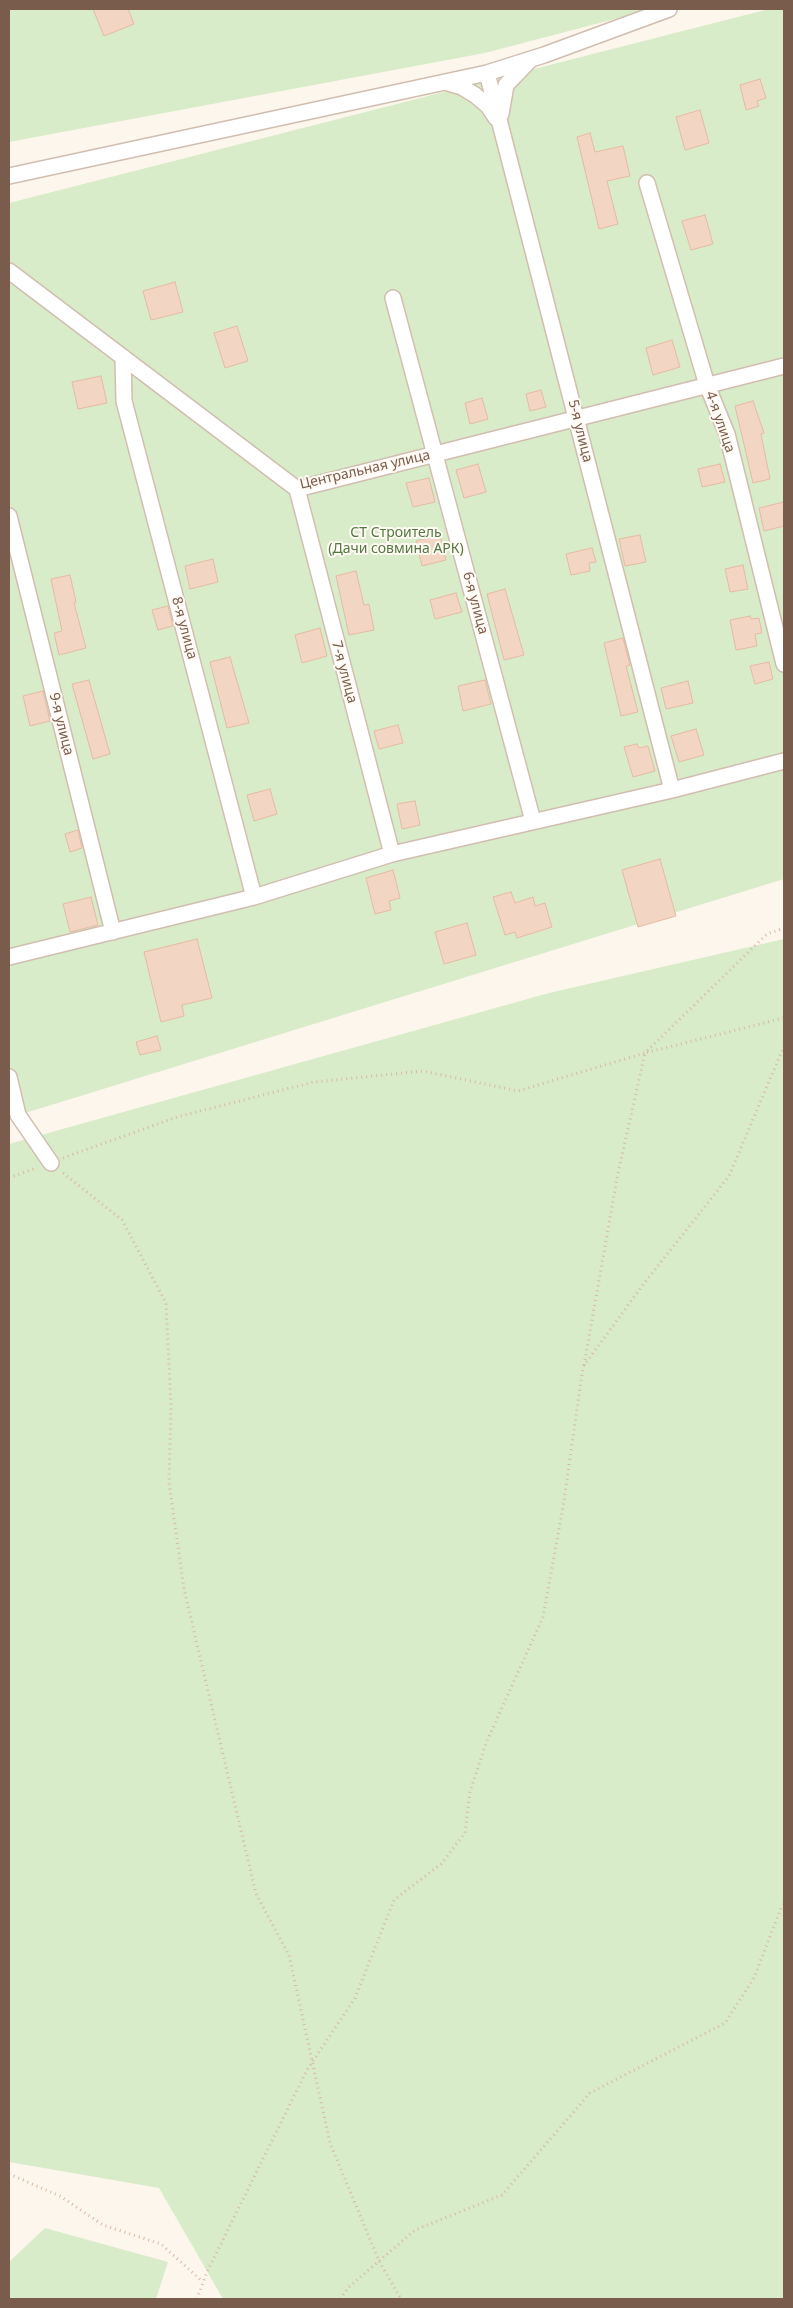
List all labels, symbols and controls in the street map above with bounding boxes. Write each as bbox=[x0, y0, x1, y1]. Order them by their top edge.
street label: 4-я улица bbox=[702, 389, 738, 455]
street label: 5-я улица bbox=[564, 398, 596, 464]
street label: Центральная улица bbox=[298, 447, 432, 493]
park label: СТ Строитель (Дачи совмина АРК) bbox=[328, 525, 464, 558]
street label: 6-я улица bbox=[459, 570, 491, 636]
street label: 8-я улица bbox=[168, 595, 200, 661]
street label: 7-я улица bbox=[328, 639, 360, 705]
street label: 9-я улица bbox=[45, 691, 77, 757]

